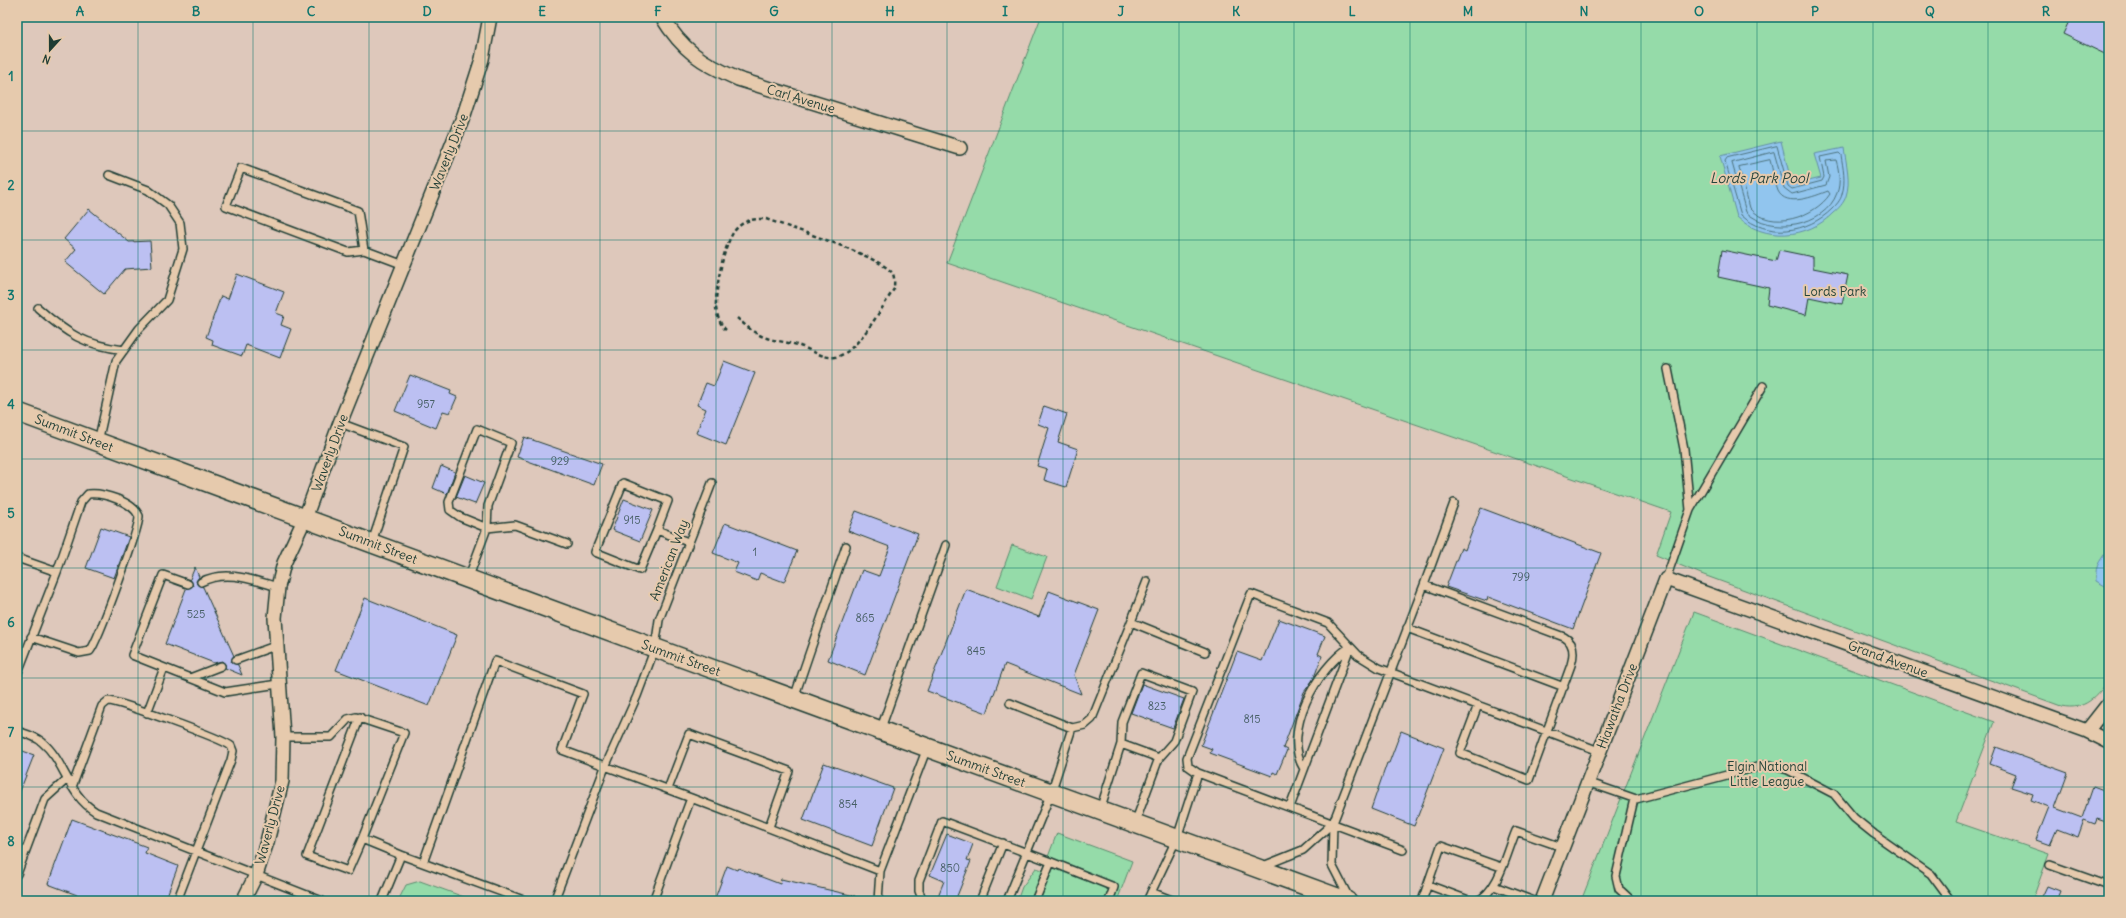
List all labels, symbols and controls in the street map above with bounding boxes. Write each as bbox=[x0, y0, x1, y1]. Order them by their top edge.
text: A bbox=[76, 3, 85, 20]
text: B bbox=[192, 3, 201, 20]
text: C bbox=[307, 3, 316, 20]
text: D bbox=[422, 3, 432, 20]
text: E bbox=[538, 3, 546, 20]
text: F bbox=[654, 3, 662, 20]
text: G bbox=[769, 3, 779, 20]
text: H bbox=[885, 3, 895, 20]
text: I bbox=[1002, 3, 1008, 20]
text: J bbox=[1118, 3, 1125, 20]
text: K bbox=[1232, 3, 1241, 20]
text: L bbox=[1348, 3, 1356, 20]
text: M bbox=[1463, 3, 1473, 20]
text: N bbox=[1580, 3, 1588, 20]
text: O bbox=[1694, 3, 1704, 20]
text: P bbox=[1811, 3, 1819, 20]
text: Q bbox=[1925, 3, 1935, 20]
text: R bbox=[2042, 3, 2051, 20]
north arrow bbox=[30, 30, 70, 70]
text: N bbox=[40, 51, 52, 67]
text: 1 bbox=[8, 68, 14, 85]
street label: Carl Avenue bbox=[765, 81, 837, 117]
street label: Waverly Drive bbox=[426, 111, 472, 193]
water label: Lords Park Pool bbox=[1710, 169, 1810, 187]
text: 2 bbox=[7, 177, 15, 194]
park label: Lords Park bbox=[1804, 283, 1867, 300]
text: 3 bbox=[7, 287, 15, 304]
text: 4 bbox=[7, 396, 15, 413]
house number: 957 bbox=[417, 397, 436, 411]
street label: Summit Street bbox=[32, 410, 116, 456]
street label: Waverly Drive bbox=[308, 412, 352, 494]
house number: 929 bbox=[551, 454, 569, 468]
text: 5 bbox=[7, 505, 15, 522]
house number: 915 bbox=[623, 513, 641, 527]
street label: American Way bbox=[646, 517, 692, 603]
street label: Summit Street bbox=[336, 522, 420, 568]
house number: 1 bbox=[753, 545, 757, 559]
house number: 799 bbox=[1512, 570, 1530, 584]
house number: 525 bbox=[187, 607, 205, 621]
house number: 865 bbox=[855, 611, 875, 625]
text: 6 bbox=[7, 614, 15, 631]
street label: Summit Street bbox=[639, 636, 723, 680]
street label: Grand Avenue bbox=[1846, 637, 1930, 681]
house number: 845 bbox=[966, 644, 986, 658]
street label: Hiawatha Drive bbox=[1593, 661, 1641, 751]
house number: 823 bbox=[1148, 699, 1166, 713]
house number: 815 bbox=[1243, 712, 1261, 726]
text: 7 bbox=[8, 724, 15, 741]
street label: Summit Street bbox=[944, 747, 1028, 791]
park label: Elgin National Little League bbox=[1727, 758, 1807, 790]
street label: Waverly Drive bbox=[251, 783, 289, 867]
house number: 854 bbox=[838, 797, 858, 811]
text: 8 bbox=[7, 833, 15, 850]
house number: 850 bbox=[940, 861, 960, 875]

